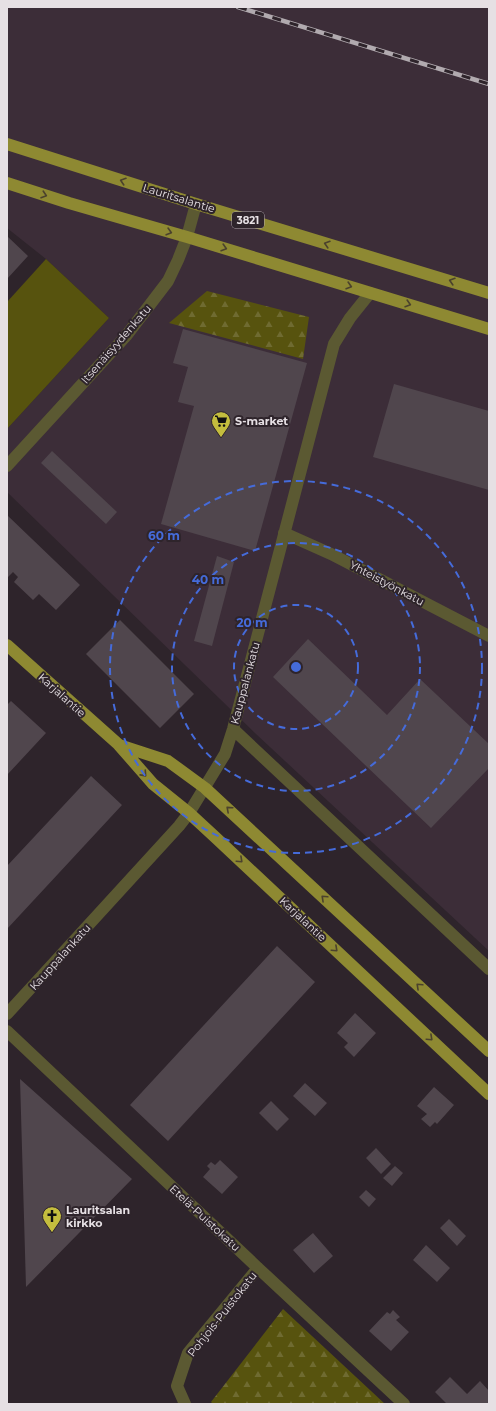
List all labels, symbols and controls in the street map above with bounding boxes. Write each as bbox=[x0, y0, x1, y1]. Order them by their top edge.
one-way arrow bbox=[119, 177, 126, 185]
street label: Lauritsalantie bbox=[141, 180, 217, 216]
one-way arrow bbox=[40, 190, 47, 199]
road number: 3821 bbox=[232, 212, 264, 228]
one-way arrow bbox=[165, 227, 172, 236]
one-way arrow bbox=[324, 240, 331, 249]
one-way arrow bbox=[221, 243, 228, 252]
one-way arrow bbox=[448, 277, 455, 286]
one-way arrow bbox=[345, 281, 352, 290]
one-way arrow bbox=[404, 299, 411, 308]
street label: Itsenäisyydenkatu bbox=[78, 302, 154, 386]
supermarket icon: S-market bbox=[210, 410, 232, 438]
place label: S-market bbox=[235, 414, 288, 428]
text: 60 m bbox=[148, 528, 180, 543]
street label: Yhteistyönkatu bbox=[347, 557, 427, 609]
text: 40 m bbox=[192, 572, 224, 587]
text: 20 m bbox=[236, 615, 268, 630]
street label: Kauppalankatu bbox=[227, 640, 263, 726]
centre of rings bbox=[289, 660, 303, 674]
street label: Karjalantie bbox=[35, 670, 89, 720]
one-way arrow bbox=[139, 769, 146, 776]
one-way arrow bbox=[226, 807, 234, 814]
one-way arrow bbox=[235, 855, 243, 863]
street label: Karjalantie bbox=[277, 894, 330, 944]
one-way arrow bbox=[321, 895, 329, 903]
street label: Kauppalankatu bbox=[26, 921, 94, 993]
one-way arrow bbox=[330, 944, 338, 952]
one-way arrow bbox=[417, 984, 424, 991]
one-way arrow bbox=[425, 1033, 433, 1041]
street label: Etelä-Puistokatu bbox=[167, 1182, 243, 1254]
place label: Lauritsalan kirkko bbox=[66, 1203, 130, 1230]
church icon: Lauritsalan kirkko bbox=[41, 1205, 63, 1233]
street label: Pohjois-Puistokatu bbox=[184, 1269, 260, 1359]

